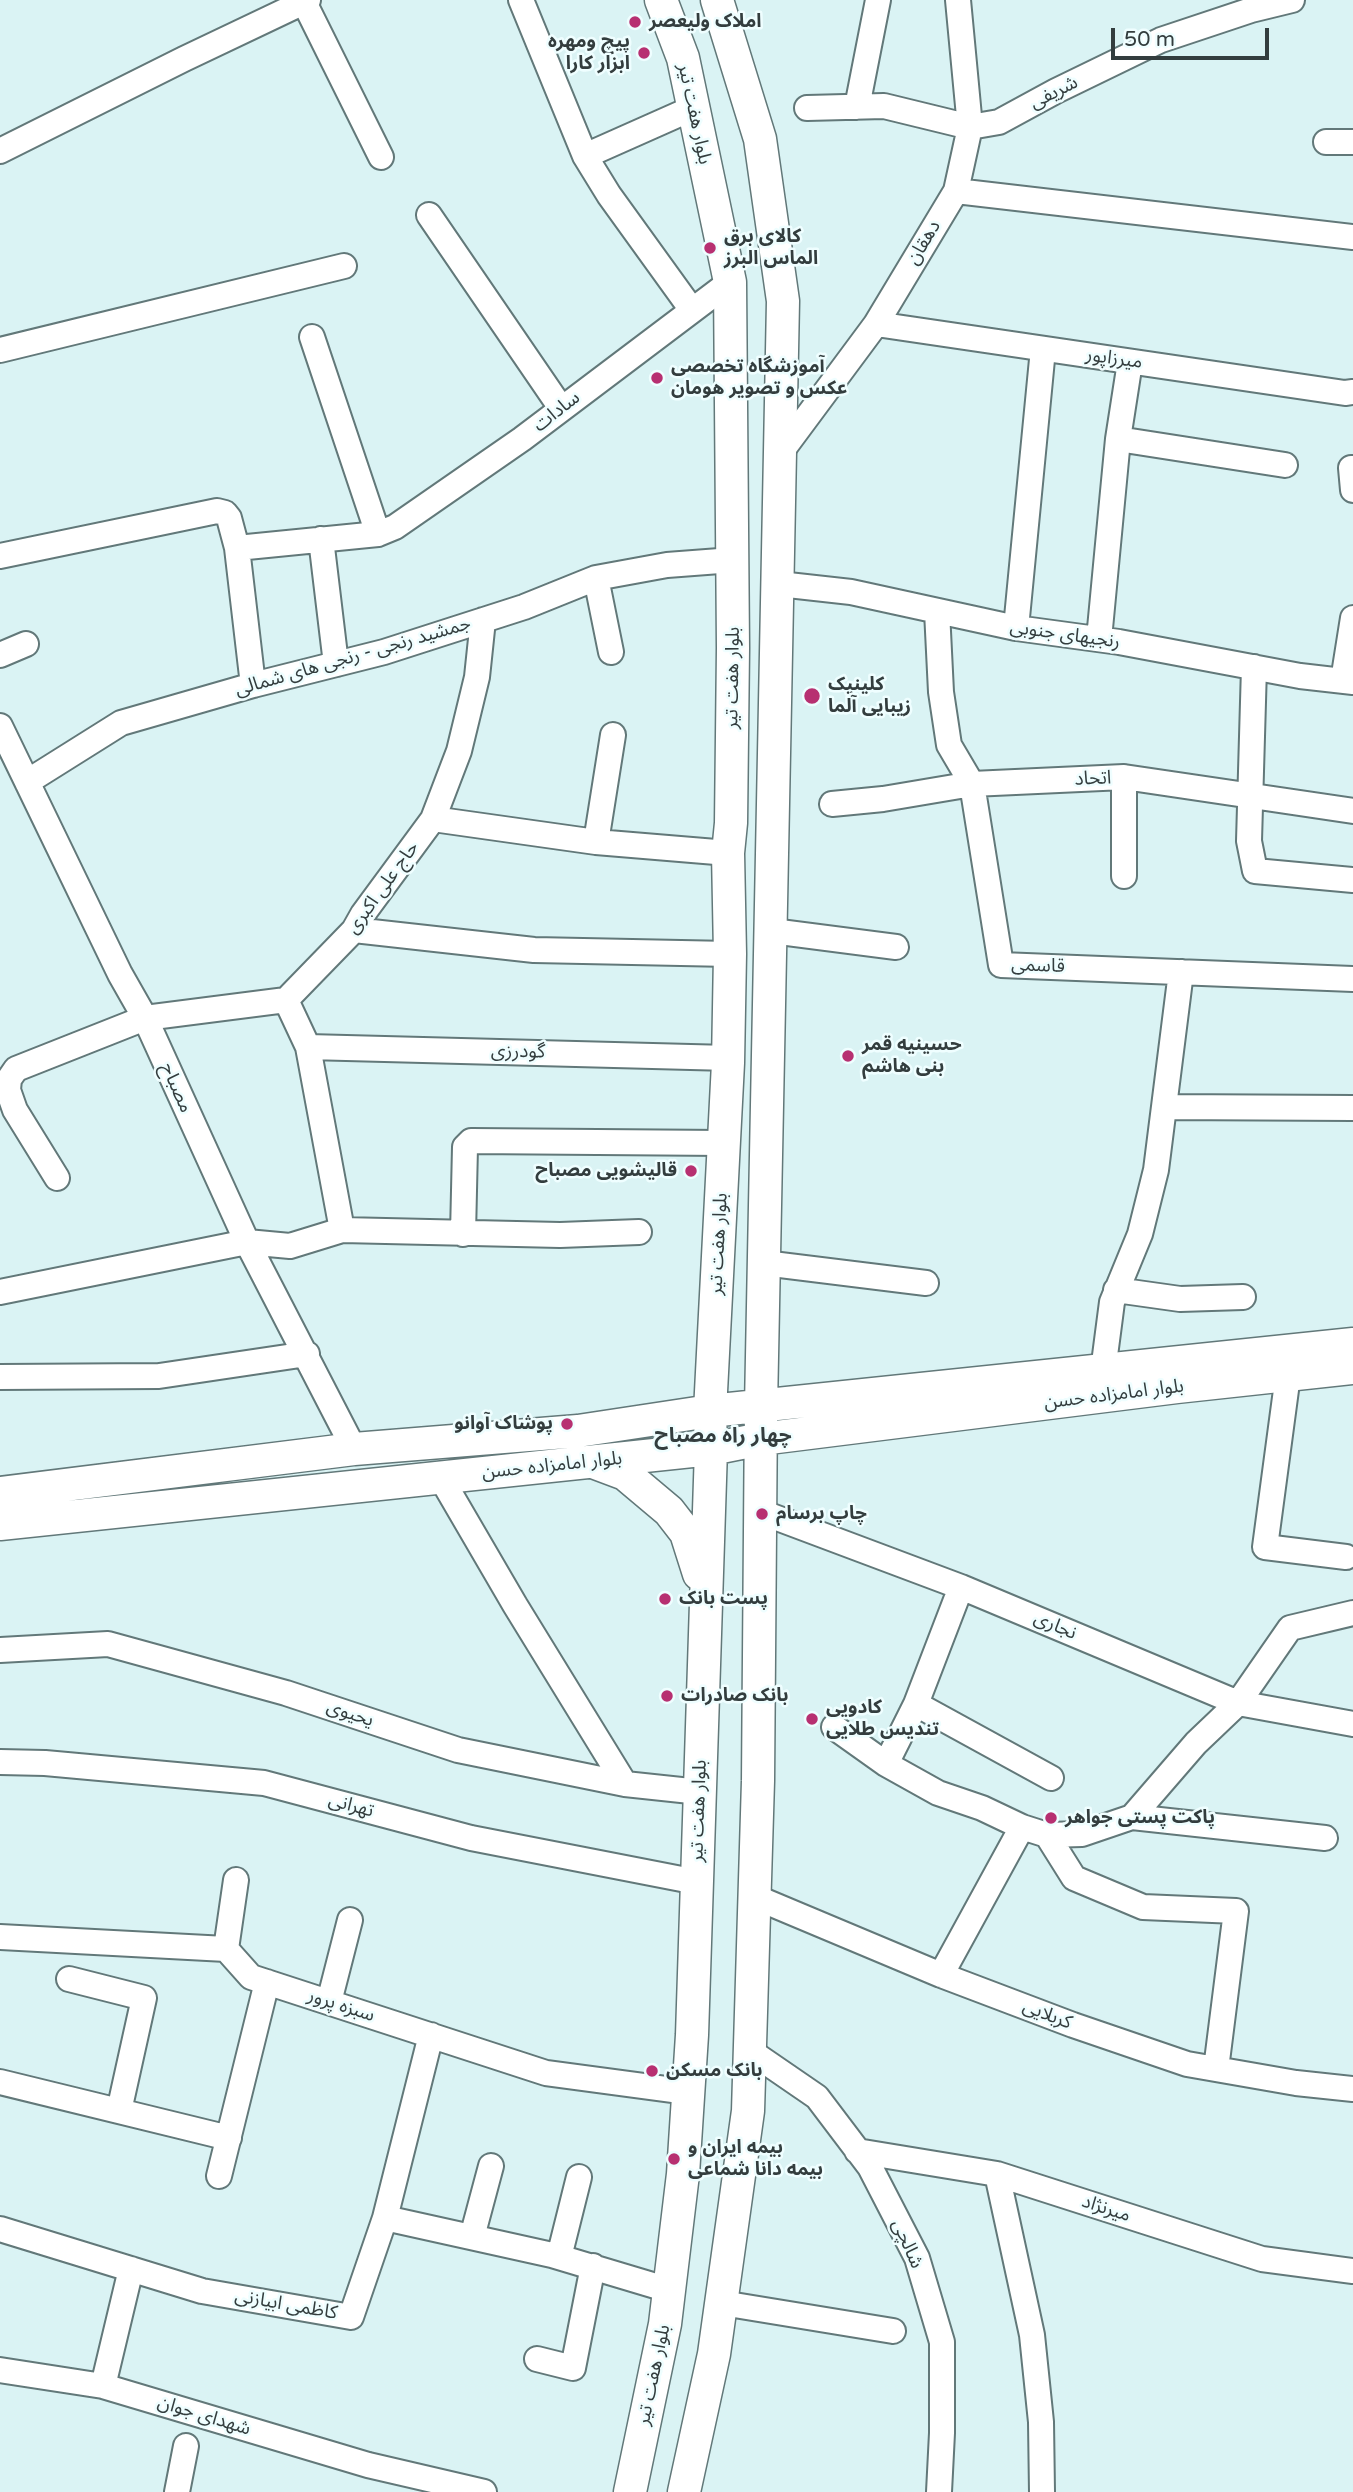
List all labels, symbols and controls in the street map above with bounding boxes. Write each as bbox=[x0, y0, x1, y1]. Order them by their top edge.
place label: املاک ولیعصر bbox=[649, 11, 761, 33]
marker: املاک ولیعصر bbox=[627, 14, 643, 30]
scale bar bbox=[1115, 14, 1272, 58]
text: 50 m bbox=[1124, 27, 1175, 52]
place label: پیچ ومهره ابزار کارا bbox=[548, 31, 630, 75]
marker: پیچ ومهره ابزار کارا bbox=[636, 45, 652, 61]
street label: بلوار هفت تیر bbox=[672, 61, 716, 167]
street label: شریفی bbox=[1026, 71, 1082, 115]
street label: دهقان bbox=[902, 217, 946, 269]
place label: کالای برق الماس البرز bbox=[724, 226, 818, 270]
marker: کالای برق الماس البرز bbox=[702, 240, 718, 256]
street label: میرزاپور bbox=[1084, 344, 1144, 374]
place label: آموزشگاه تخصصی عکس و تصویر هومان bbox=[671, 356, 847, 400]
marker: آموزشگاه تخصصی عکس و تصویر هومان bbox=[649, 370, 665, 386]
street label: سادات bbox=[529, 387, 585, 437]
street label: جمشید رنجی - رنجی های شمالی bbox=[232, 612, 474, 702]
street label: رنجیهای جنوبی bbox=[1008, 616, 1122, 654]
street label: بلوار هفت تیر bbox=[721, 627, 745, 729]
place label: کلینیک زیبایی آلما bbox=[828, 674, 911, 718]
marker: کلینیک زیبایی آلما bbox=[802, 686, 822, 706]
street label: اتحاد bbox=[1074, 767, 1112, 791]
street label: حاج علی اکبری bbox=[342, 837, 424, 939]
street label: قاسمی bbox=[1011, 954, 1065, 978]
place label: حسینیه قمر بنی هاشم bbox=[862, 1034, 962, 1078]
street label: گودرزی bbox=[491, 1040, 545, 1064]
marker: حسینیه قمر بنی هاشم bbox=[840, 1048, 856, 1064]
street label: مصباح bbox=[155, 1060, 197, 1116]
place label: قالیشویی مصباح bbox=[535, 1160, 677, 1182]
marker: قالیشویی مصباح bbox=[683, 1163, 699, 1179]
street label: بلوار هفت تیر bbox=[705, 1192, 733, 1296]
street label: بلوار امامزاده حسن bbox=[1043, 1375, 1185, 1415]
place label: پوشاک آوانو bbox=[454, 1413, 553, 1435]
marker: پوشاک آوانو bbox=[559, 1416, 575, 1432]
district label: چهار راه مصباح bbox=[654, 1423, 792, 1449]
street label: بلوار امامزاده حسن bbox=[481, 1447, 623, 1485]
place label: چاپ برسام bbox=[776, 1503, 867, 1525]
marker: چاپ برسام bbox=[754, 1506, 770, 1522]
place label: پست بانک bbox=[679, 1588, 768, 1610]
marker: پست بانک bbox=[657, 1591, 673, 1607]
street label: نجاری bbox=[1030, 1607, 1080, 1645]
place label: بانک صادرات bbox=[681, 1685, 788, 1707]
marker: بانک صادرات bbox=[659, 1688, 675, 1704]
street label: یحیوی bbox=[324, 1696, 376, 1732]
place label: کادویی تندیس طلایی bbox=[826, 1697, 939, 1741]
marker: کادویی تندیس طلایی bbox=[804, 1711, 820, 1727]
street label: بلوار هفت تیر bbox=[686, 1759, 712, 1863]
street label: تهرانی bbox=[326, 1789, 376, 1823]
place label: پاکت پستی جواهر bbox=[1065, 1807, 1215, 1829]
marker: پاکت پستی جواهر bbox=[1043, 1810, 1059, 1826]
street label: سبزه پرور bbox=[304, 1984, 378, 2028]
street label: کربلایی bbox=[1019, 1995, 1075, 2035]
place label: بانک مسکن bbox=[666, 2060, 762, 2082]
marker: بانک مسکن bbox=[644, 2063, 660, 2079]
place label: بیمه ایران و بیمه دانا شماعی bbox=[688, 2137, 823, 2181]
marker: بیمه ایران و بیمه دانا شماعی bbox=[666, 2151, 682, 2167]
street label: میرنژاد bbox=[1079, 2190, 1133, 2228]
street label: شالچی bbox=[886, 2216, 928, 2272]
street label: کاظمی ابیازنی bbox=[233, 2285, 339, 2325]
street label: بلوار هفت تیر bbox=[632, 2322, 676, 2428]
street label: شهدای جوان bbox=[155, 2391, 253, 2441]

